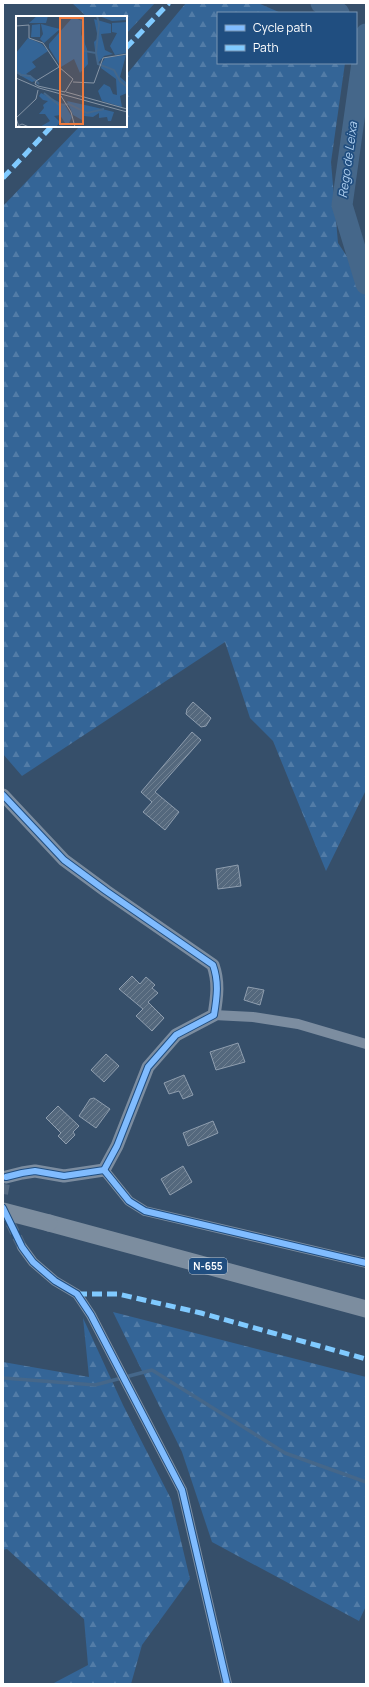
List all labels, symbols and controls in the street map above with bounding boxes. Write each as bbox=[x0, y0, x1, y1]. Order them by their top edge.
legend bbox=[217, 12, 357, 64]
inset map bbox=[16, 16, 127, 127]
text: Cycle path bbox=[253, 19, 312, 36]
text: Path bbox=[253, 39, 279, 56]
water label: Rego de Leixa bbox=[334, 120, 361, 199]
road number: N-655 bbox=[189, 1258, 227, 1274]

